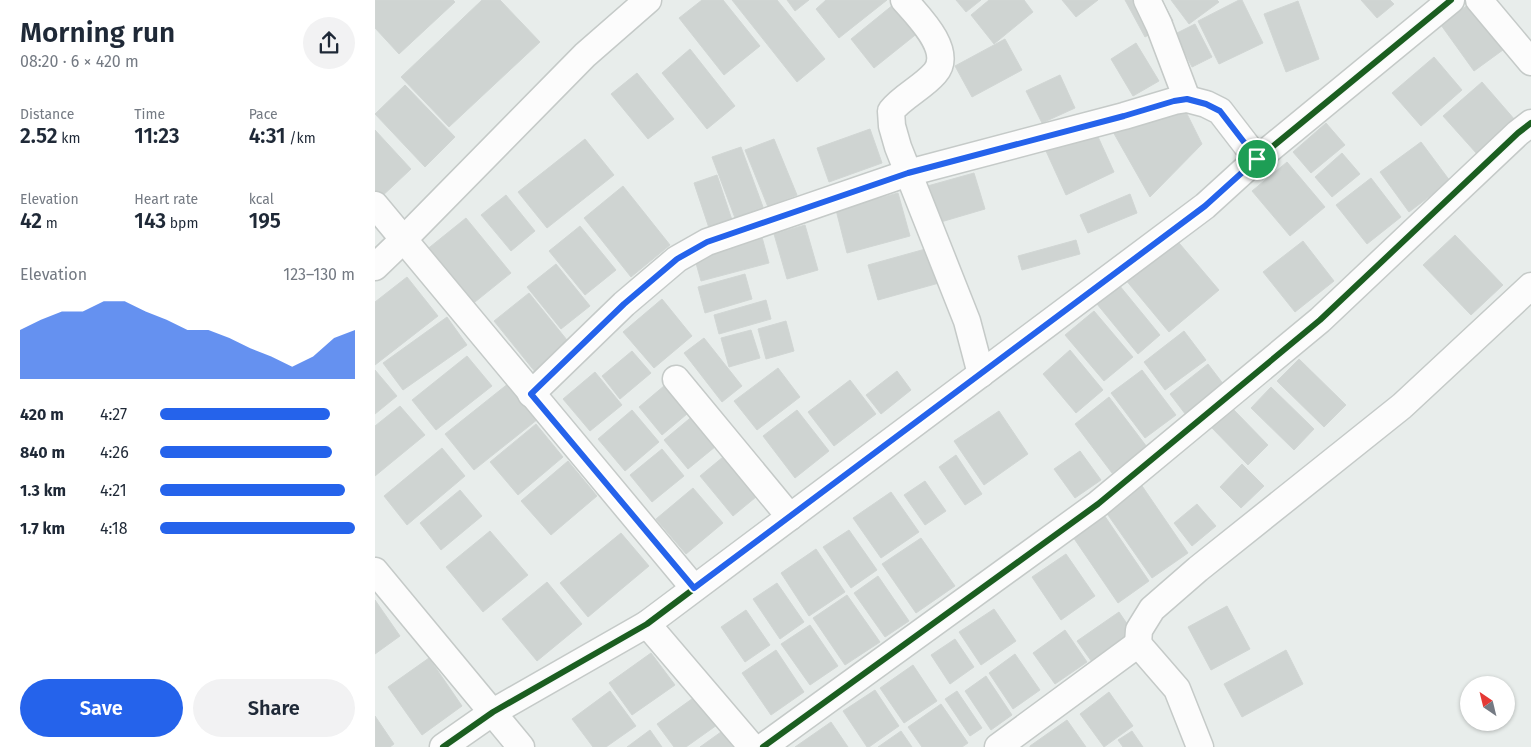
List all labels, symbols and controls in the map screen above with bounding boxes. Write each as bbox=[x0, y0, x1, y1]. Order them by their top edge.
text: Morning run bbox=[20, 16, 175, 49]
button: share bbox=[303, 17, 355, 69]
text: 08:20 · 6 × 420 m bbox=[20, 52, 139, 71]
text: Distance bbox=[20, 106, 74, 123]
text: Time bbox=[134, 106, 165, 123]
text: Pace bbox=[249, 106, 278, 123]
text: 2.52 bbox=[20, 123, 58, 149]
text: 11:23 bbox=[134, 123, 180, 149]
text: 4:31 bbox=[249, 123, 286, 149]
text: km bbox=[58, 130, 80, 147]
text: /km bbox=[286, 130, 316, 147]
pin bbox=[1236, 138, 1278, 180]
icon: arrive bbox=[1243, 145, 1271, 173]
text: Elevation bbox=[20, 191, 79, 208]
text: Heart rate bbox=[134, 191, 198, 208]
text: kcal bbox=[249, 191, 274, 208]
text: 42 bbox=[20, 208, 42, 234]
text: 143 bbox=[134, 208, 166, 234]
text: 195 bbox=[249, 208, 281, 234]
text: m bbox=[42, 215, 58, 232]
text: bpm bbox=[166, 215, 198, 232]
text: Elevation bbox=[20, 265, 87, 284]
text: 123–130 m bbox=[283, 265, 355, 284]
text: 420 m bbox=[20, 405, 64, 424]
text: 4:27 bbox=[100, 405, 127, 424]
text: 840 m bbox=[20, 443, 65, 462]
text: 4:26 bbox=[100, 443, 129, 462]
text: 1.3 km bbox=[20, 481, 66, 500]
text: 4:21 bbox=[100, 481, 127, 500]
text: 1.7 km bbox=[20, 519, 65, 538]
text: 4:18 bbox=[100, 519, 127, 538]
north arrow bbox=[1460, 676, 1515, 731]
map controls bbox=[1460, 676, 1515, 731]
button: Save bbox=[20, 679, 183, 737]
button: Share bbox=[193, 679, 355, 737]

